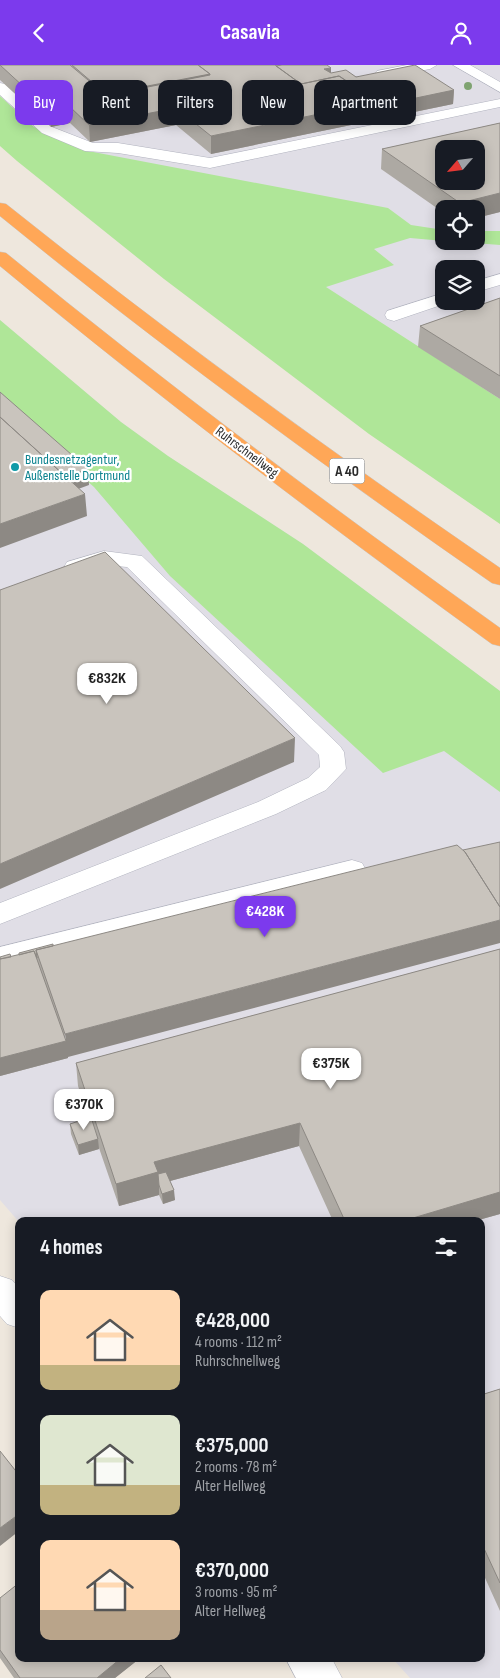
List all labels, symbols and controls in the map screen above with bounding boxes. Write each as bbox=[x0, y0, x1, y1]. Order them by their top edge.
icon: back bbox=[25, 19, 53, 47]
text: Casavia bbox=[220, 19, 280, 46]
icon: person bbox=[447, 19, 475, 47]
chip: Buy bbox=[15, 80, 73, 125]
chip: Rent bbox=[83, 80, 148, 125]
chip: Filters bbox=[158, 80, 232, 125]
chip: New bbox=[242, 80, 304, 125]
chip: Apartment bbox=[314, 80, 416, 125]
north arrow bbox=[435, 140, 485, 190]
map controls bbox=[435, 140, 485, 310]
button: locate bbox=[435, 200, 485, 250]
button: layers bbox=[435, 260, 485, 310]
street label: Ruhrschnellweg bbox=[212, 423, 282, 481]
place label: Bundesnetzagentur, Außenstelle Dortmund bbox=[24, 451, 130, 484]
road number: A 40 bbox=[330, 459, 364, 483]
marker: Bundesnetzagentur, Außenstelle Dortmund bbox=[9, 461, 21, 473]
pin: €832K bbox=[72, 663, 142, 705]
text: €832K bbox=[88, 669, 126, 688]
pin: €428K bbox=[230, 895, 300, 938]
text: €428K bbox=[246, 902, 284, 921]
pin: €375K bbox=[296, 1047, 366, 1090]
text: €375K bbox=[312, 1054, 350, 1073]
pin: €370K bbox=[49, 1089, 119, 1131]
text: €370K bbox=[65, 1095, 103, 1114]
icon: filters bbox=[432, 1233, 460, 1261]
text: 4 homes bbox=[40, 1235, 103, 1260]
text: €428,000 bbox=[195, 1308, 270, 1333]
icon: home bbox=[80, 1310, 140, 1370]
text: 4 rooms · 112 m² bbox=[195, 1333, 282, 1352]
text: Ruhrschnellweg bbox=[195, 1352, 280, 1371]
text: €375,000 bbox=[195, 1433, 269, 1458]
icon: home bbox=[80, 1435, 140, 1495]
text: 2 rooms · 78 m² bbox=[195, 1458, 277, 1477]
text: Alter Hellweg bbox=[195, 1477, 266, 1496]
text: €370,000 bbox=[195, 1558, 269, 1583]
icon: home bbox=[80, 1560, 140, 1620]
text: 3 rooms · 95 m² bbox=[195, 1583, 277, 1602]
text: Alter Hellweg bbox=[195, 1602, 266, 1621]

